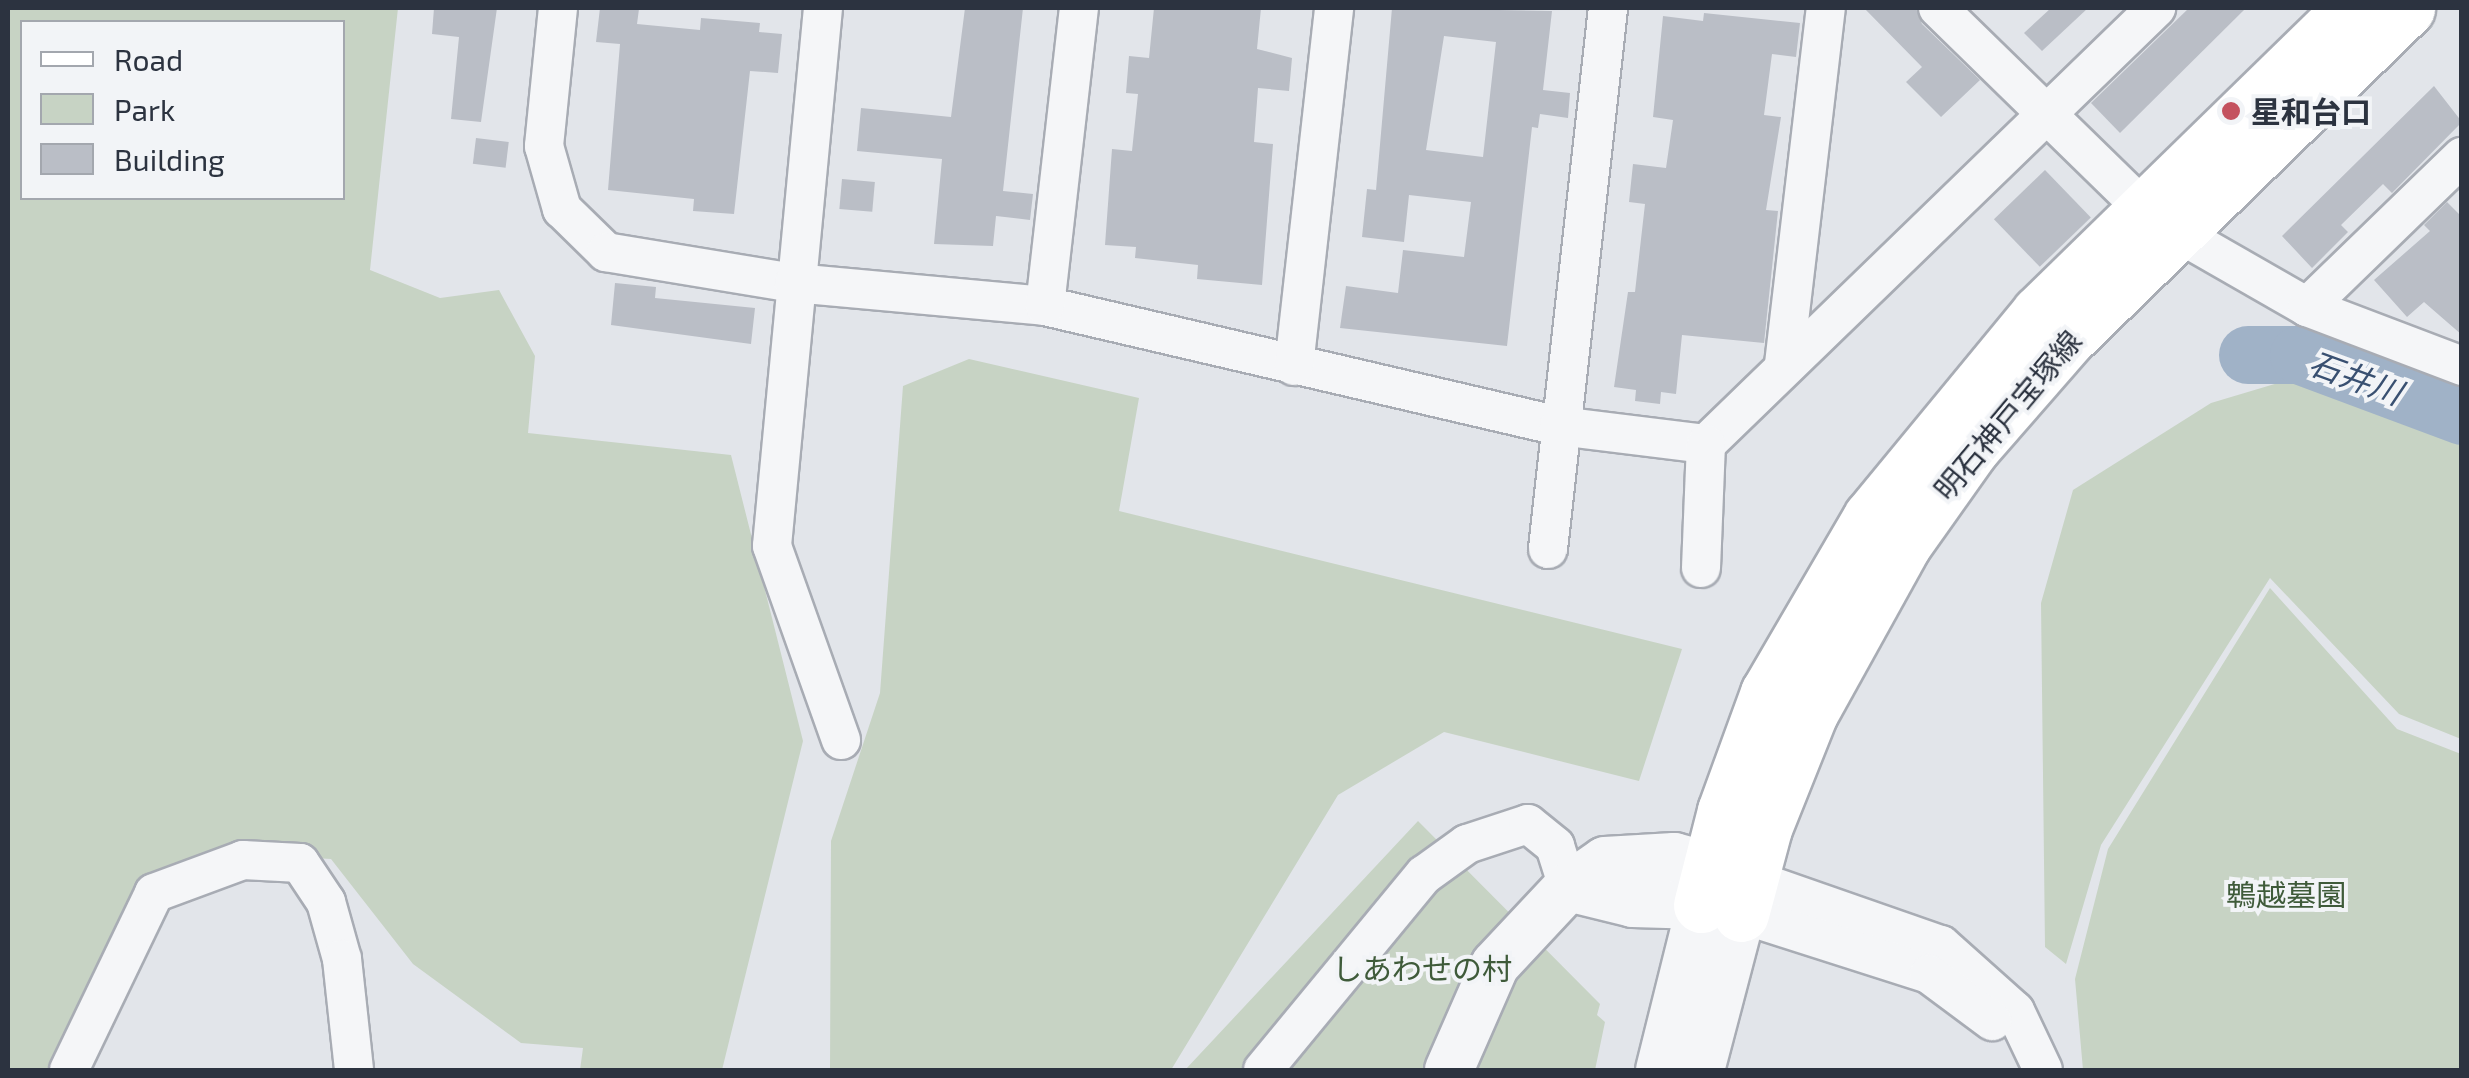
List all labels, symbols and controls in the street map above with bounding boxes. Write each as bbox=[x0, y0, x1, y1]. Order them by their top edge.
legend bbox=[20, 20, 345, 200]
text: Road bbox=[114, 41, 183, 77]
text: Park bbox=[114, 91, 175, 127]
place label: 星和台口 bbox=[2251, 93, 2371, 129]
marker: 星和台口 bbox=[2220, 100, 2242, 122]
text: Building bbox=[114, 141, 225, 177]
street label: 明石神戸宝塚線 bbox=[1926, 323, 2088, 507]
water label: 石井川 bbox=[2304, 343, 2408, 411]
park label: 鵯越墓園 bbox=[2226, 876, 2346, 912]
park label: しあわせの村 bbox=[1332, 950, 1512, 986]

